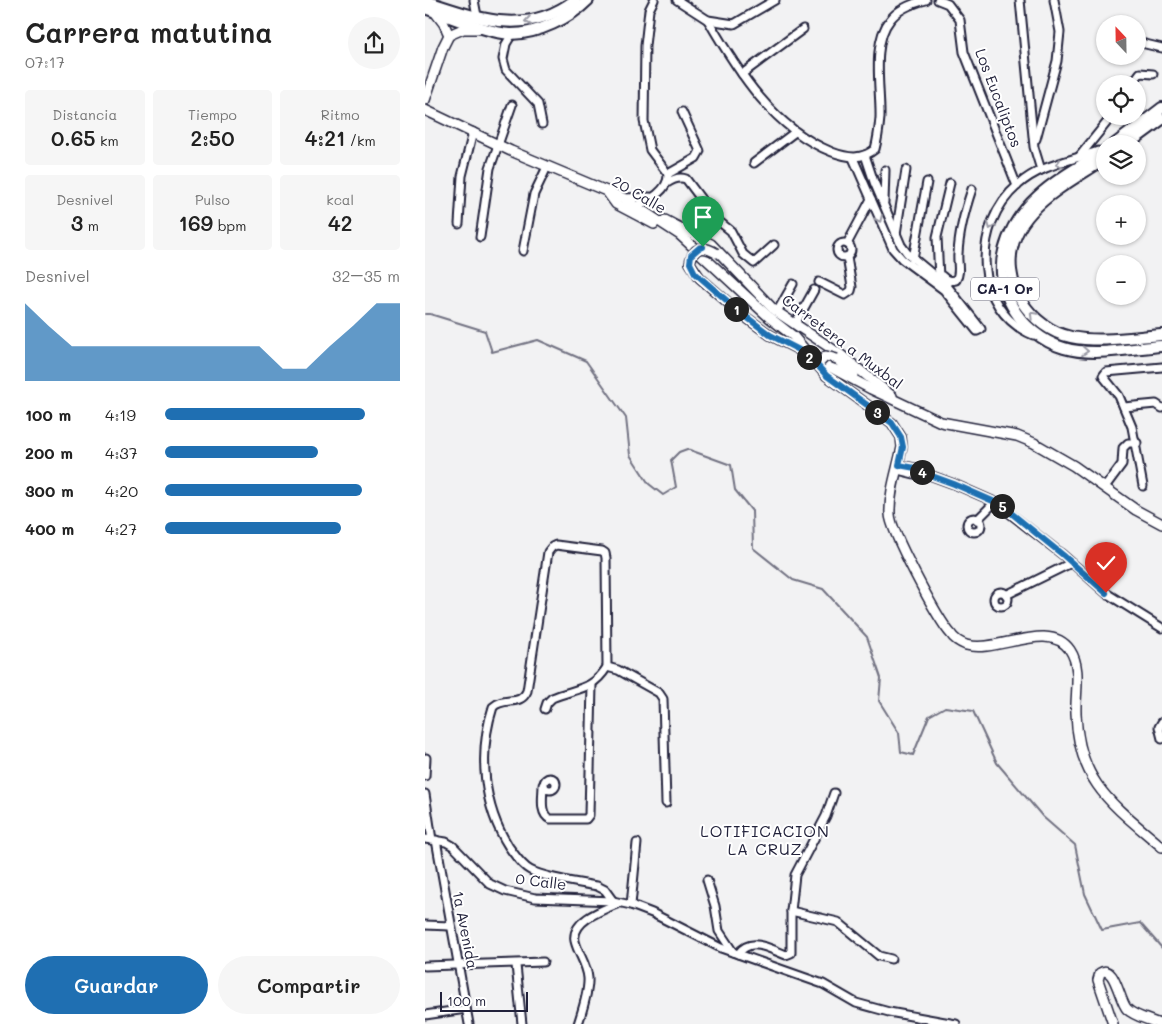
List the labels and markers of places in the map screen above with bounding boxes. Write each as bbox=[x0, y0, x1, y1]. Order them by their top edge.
pin bbox=[682, 196, 724, 247]
pin: 1 bbox=[723, 296, 749, 322]
pin: 2 bbox=[797, 344, 821, 370]
pin: 3 bbox=[865, 400, 889, 424]
pin: 4 bbox=[909, 460, 935, 484]
pin: 5 bbox=[989, 494, 1015, 518]
pin bbox=[1085, 542, 1127, 593]

